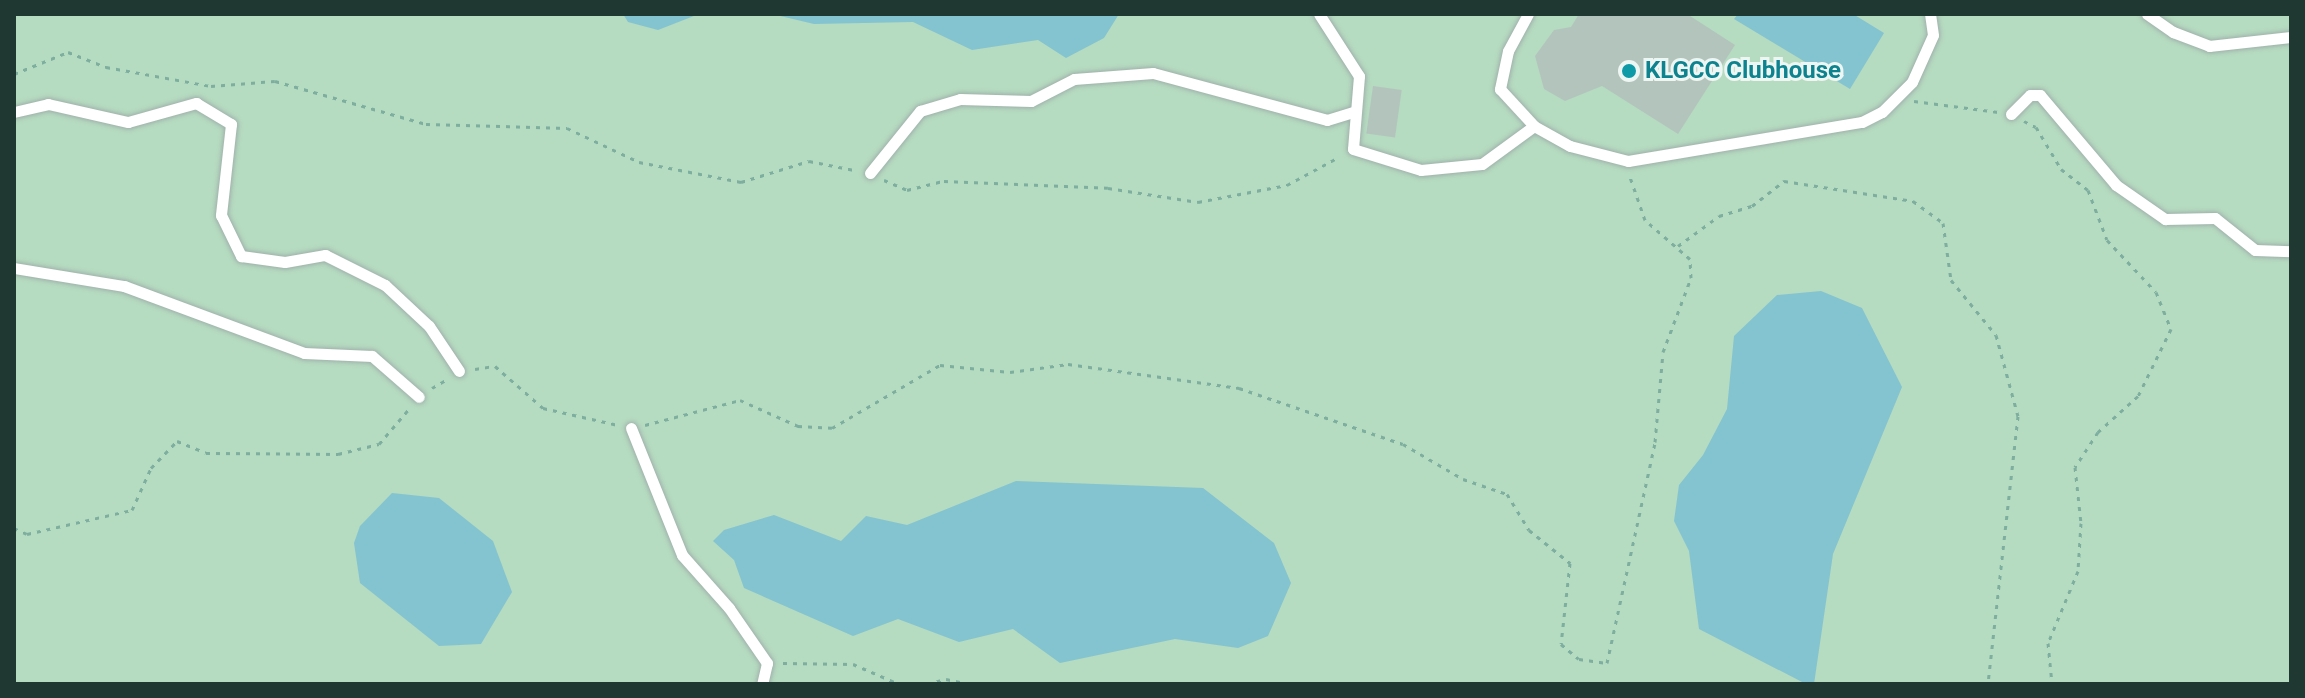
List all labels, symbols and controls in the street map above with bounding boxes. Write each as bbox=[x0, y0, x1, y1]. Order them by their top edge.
place label: KLGCC Clubhouse bbox=[1645, 57, 1841, 85]
marker: KLGCC Clubhouse bbox=[1620, 62, 1638, 80]

